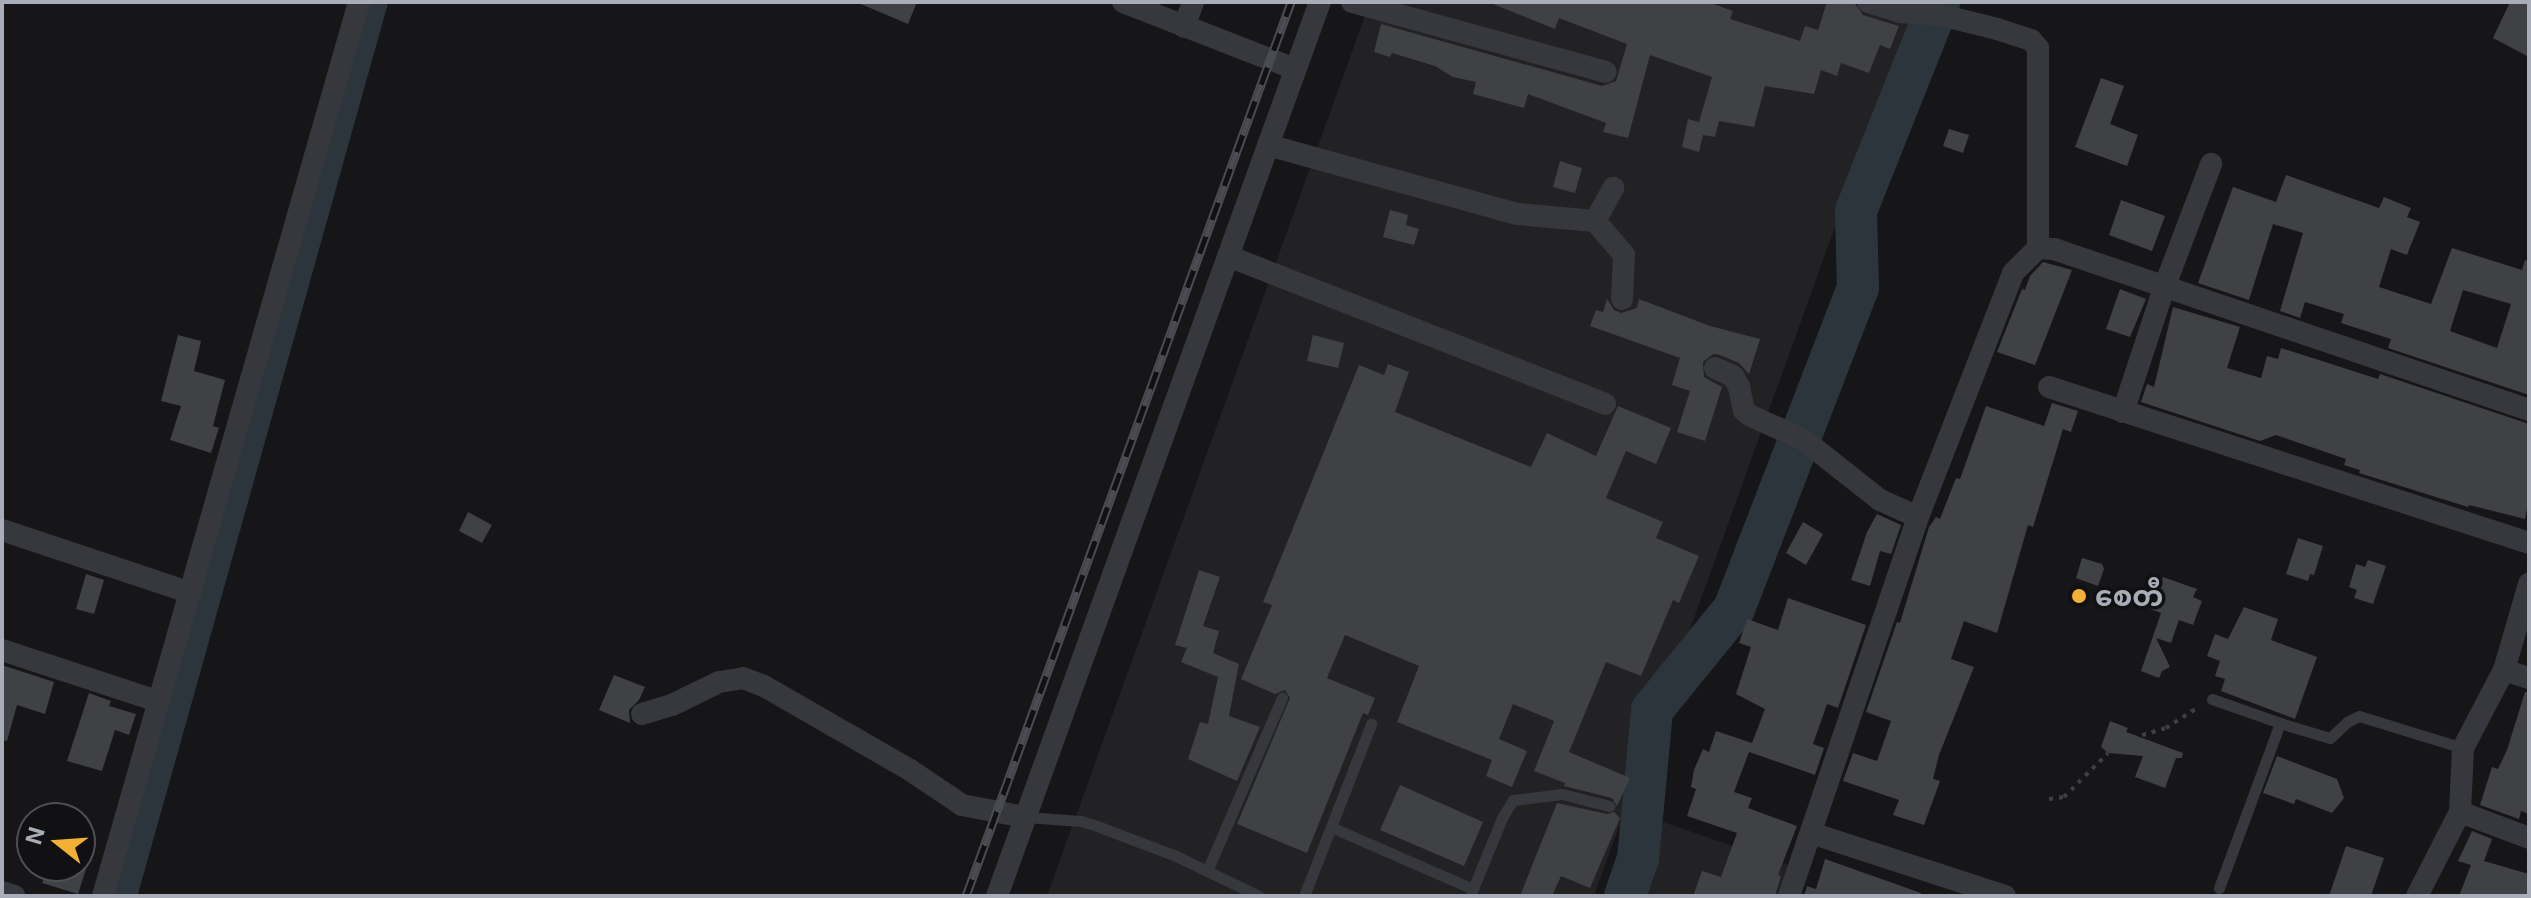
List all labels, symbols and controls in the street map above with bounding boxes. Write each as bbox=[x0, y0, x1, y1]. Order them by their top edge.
place label: စေတီ bbox=[2095, 579, 2163, 613]
marker: စေတီ bbox=[2070, 587, 2088, 605]
north arrow bbox=[16, 802, 96, 882]
text: N bbox=[20, 824, 50, 847]

